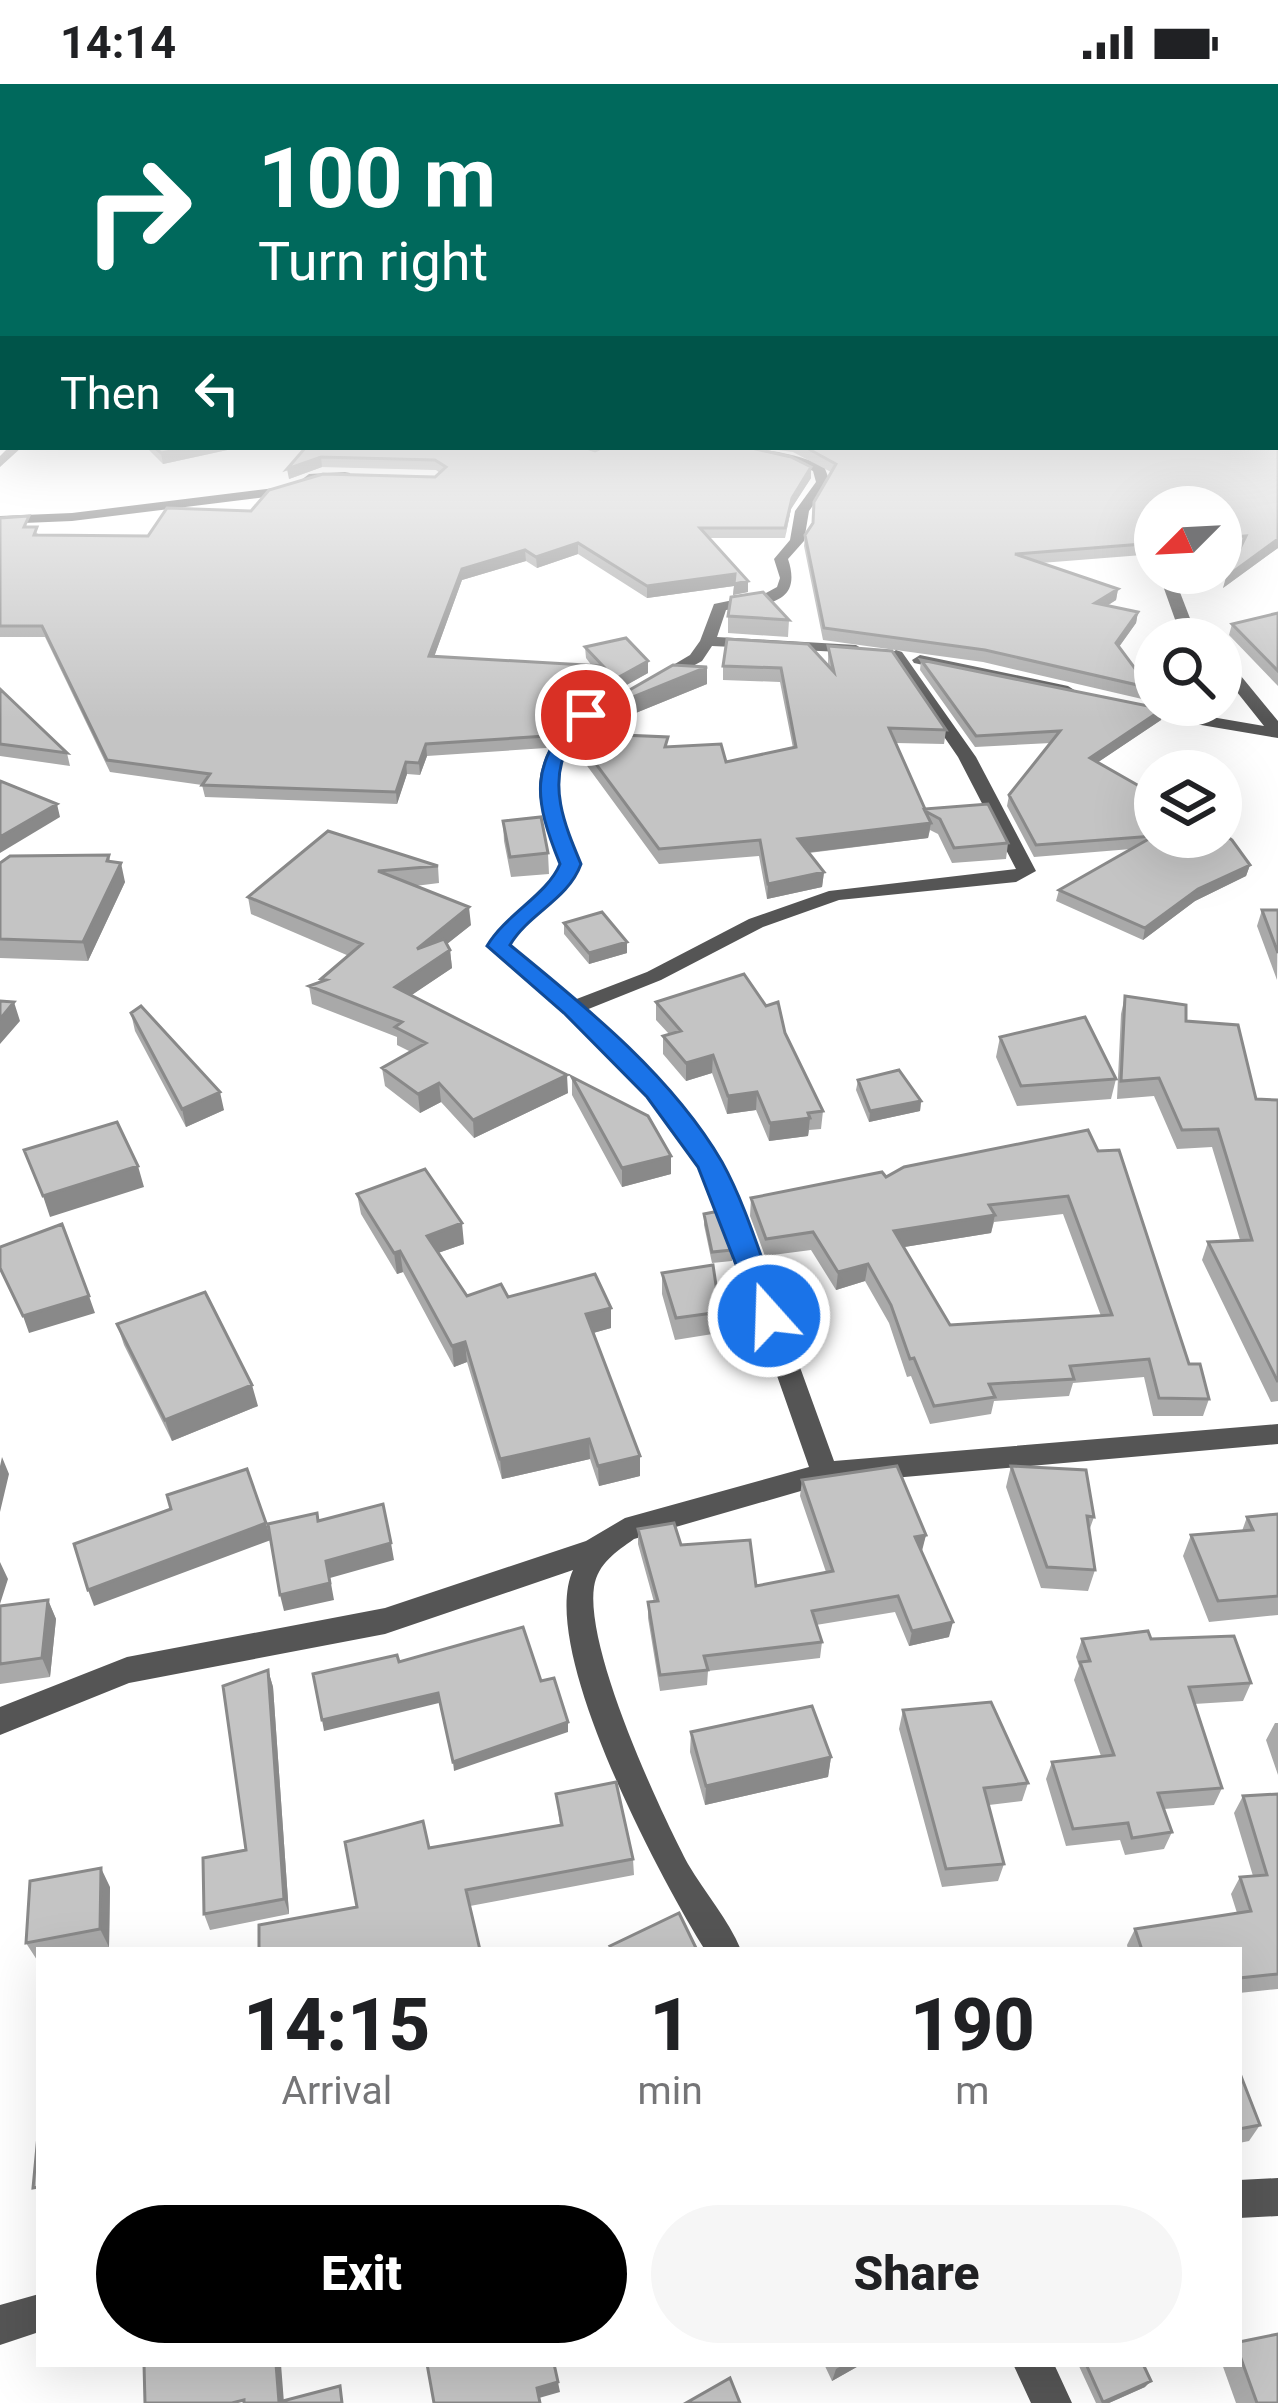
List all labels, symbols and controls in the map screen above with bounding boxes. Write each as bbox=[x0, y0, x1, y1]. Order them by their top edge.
text: 14:14 bbox=[60, 16, 176, 69]
text: 100 m bbox=[258, 129, 496, 228]
icon: right bbox=[60, 132, 216, 288]
text: Turn right bbox=[258, 230, 488, 293]
icon: left bbox=[184, 360, 250, 426]
text: Then bbox=[60, 367, 160, 420]
north arrow bbox=[1134, 486, 1242, 594]
map controls bbox=[1134, 486, 1242, 858]
button: search bbox=[1134, 618, 1242, 726]
pin bbox=[535, 664, 637, 766]
icon: arrive bbox=[553, 682, 619, 748]
button: layers bbox=[1134, 750, 1242, 858]
position arrow bbox=[706, 1253, 832, 1379]
text: 14:15 bbox=[243, 1983, 430, 2068]
text: 1 bbox=[649, 1983, 691, 2068]
text: 190 bbox=[910, 1983, 1035, 2068]
text: Arrival bbox=[281, 2068, 392, 2114]
text: min bbox=[638, 2068, 703, 2114]
text: m bbox=[955, 2068, 989, 2114]
button: Exit bbox=[96, 2205, 627, 2343]
button: Share bbox=[651, 2205, 1182, 2343]

